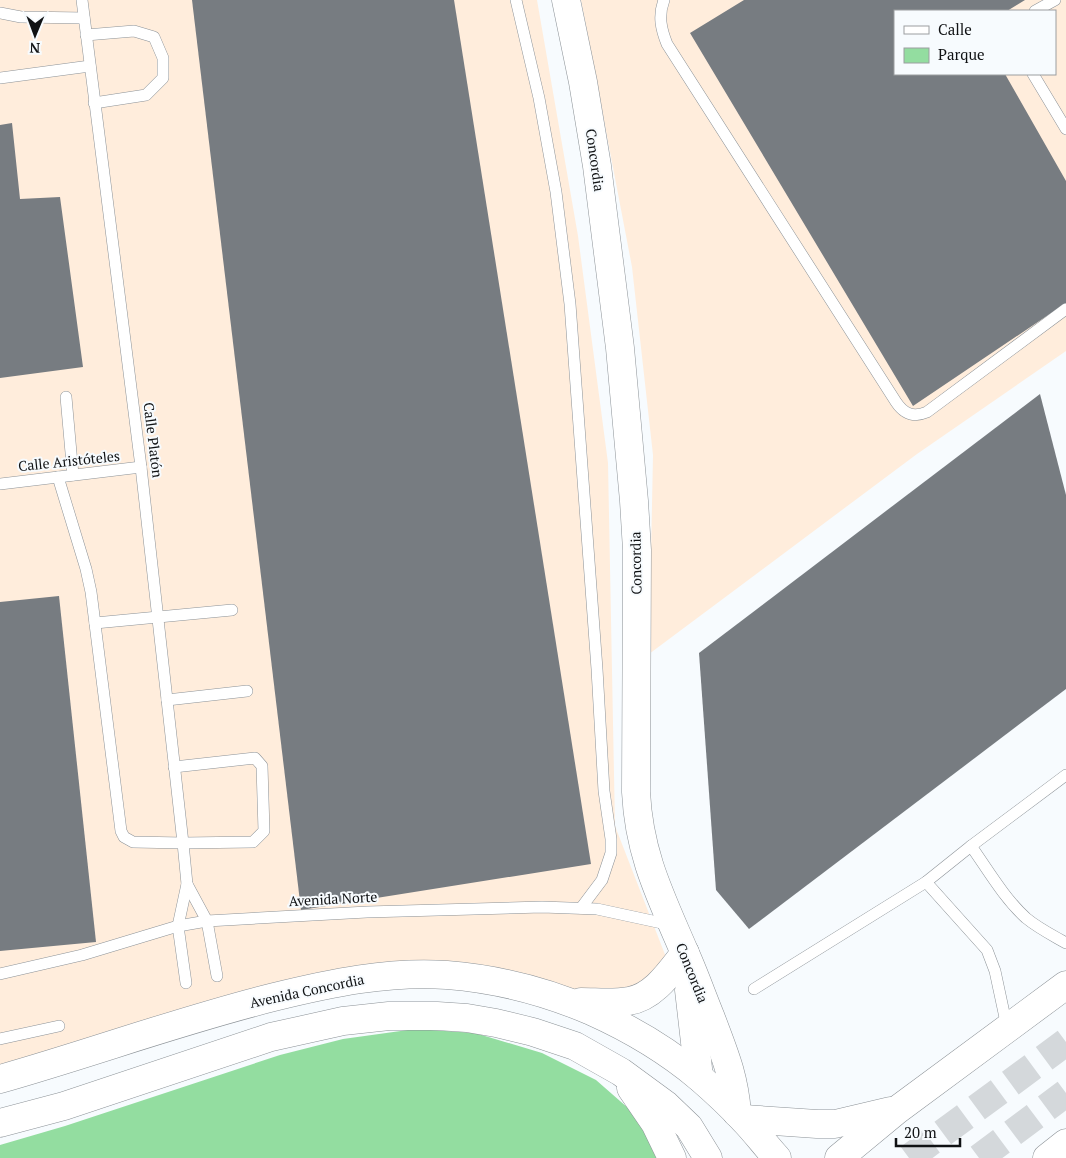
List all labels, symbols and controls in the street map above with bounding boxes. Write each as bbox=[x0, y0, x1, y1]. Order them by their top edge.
north arrow bbox=[10, 10, 60, 60]
legend bbox=[894, 10, 1056, 75]
text: Calle bbox=[938, 19, 972, 39]
text: N bbox=[29, 39, 40, 58]
text: Parque bbox=[938, 44, 985, 64]
street label: Concordia bbox=[582, 127, 609, 193]
street label: Calle Platón bbox=[139, 401, 168, 479]
street label: Calle Aristóteles bbox=[17, 446, 121, 475]
street label: Concordia bbox=[625, 531, 646, 595]
street label: Avenida Norte bbox=[288, 887, 378, 910]
street label: Concordia bbox=[672, 940, 713, 1006]
street label: Avenida Concordia bbox=[248, 969, 366, 1012]
scale bar bbox=[896, 1116, 960, 1148]
text: 20 m bbox=[904, 1122, 937, 1142]

